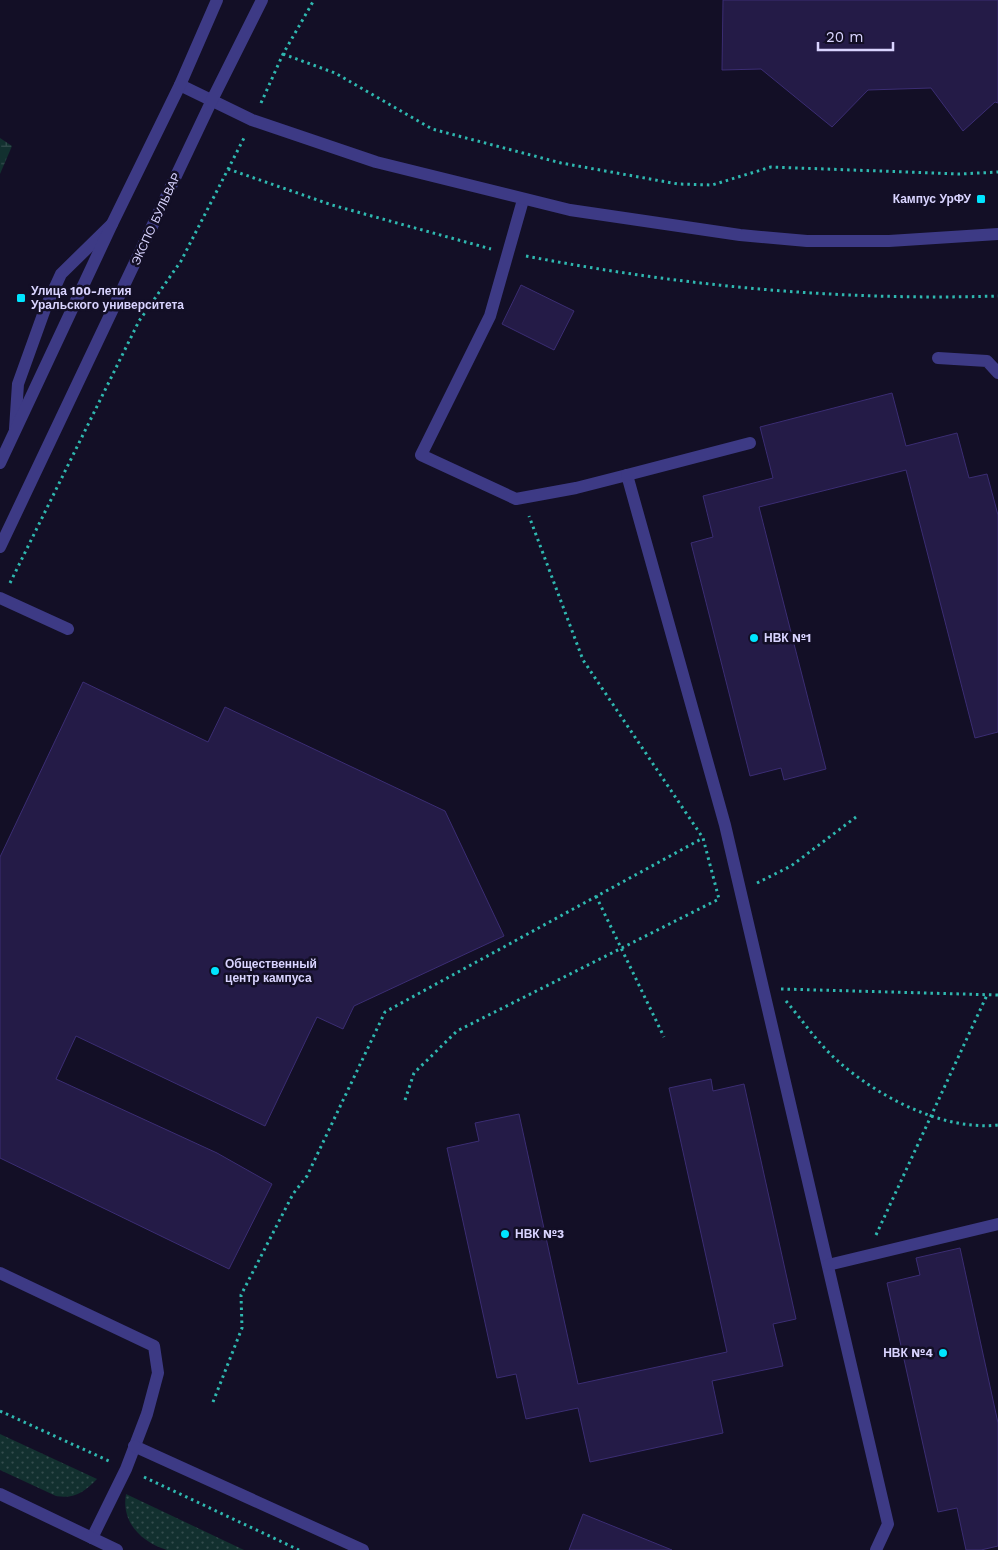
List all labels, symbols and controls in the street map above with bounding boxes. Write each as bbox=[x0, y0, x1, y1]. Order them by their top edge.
scale bar bbox=[818, 20, 893, 52]
text: 20 m bbox=[826, 28, 864, 46]
street label: ЭКСПО БУЛЬВАР bbox=[128, 171, 184, 267]
place label: Кампус УрФУ bbox=[893, 192, 972, 206]
marker: Кампус УрФУ bbox=[975, 193, 987, 205]
place label: Улица 100-летия Уральского университета bbox=[31, 284, 184, 312]
marker: Улица 100-летия Уральского университета bbox=[15, 292, 27, 304]
place label: НВК №1 bbox=[764, 631, 811, 645]
marker: НВК №1 bbox=[748, 632, 760, 644]
place label: Общественный центр кампуса bbox=[225, 957, 317, 985]
marker: Общественный центр кампуса bbox=[209, 965, 221, 977]
place label: НВК №3 bbox=[515, 1227, 564, 1241]
marker: НВК №3 bbox=[499, 1228, 511, 1240]
place label: НВК №4 bbox=[883, 1346, 933, 1360]
marker: НВК №4 bbox=[937, 1347, 949, 1359]

